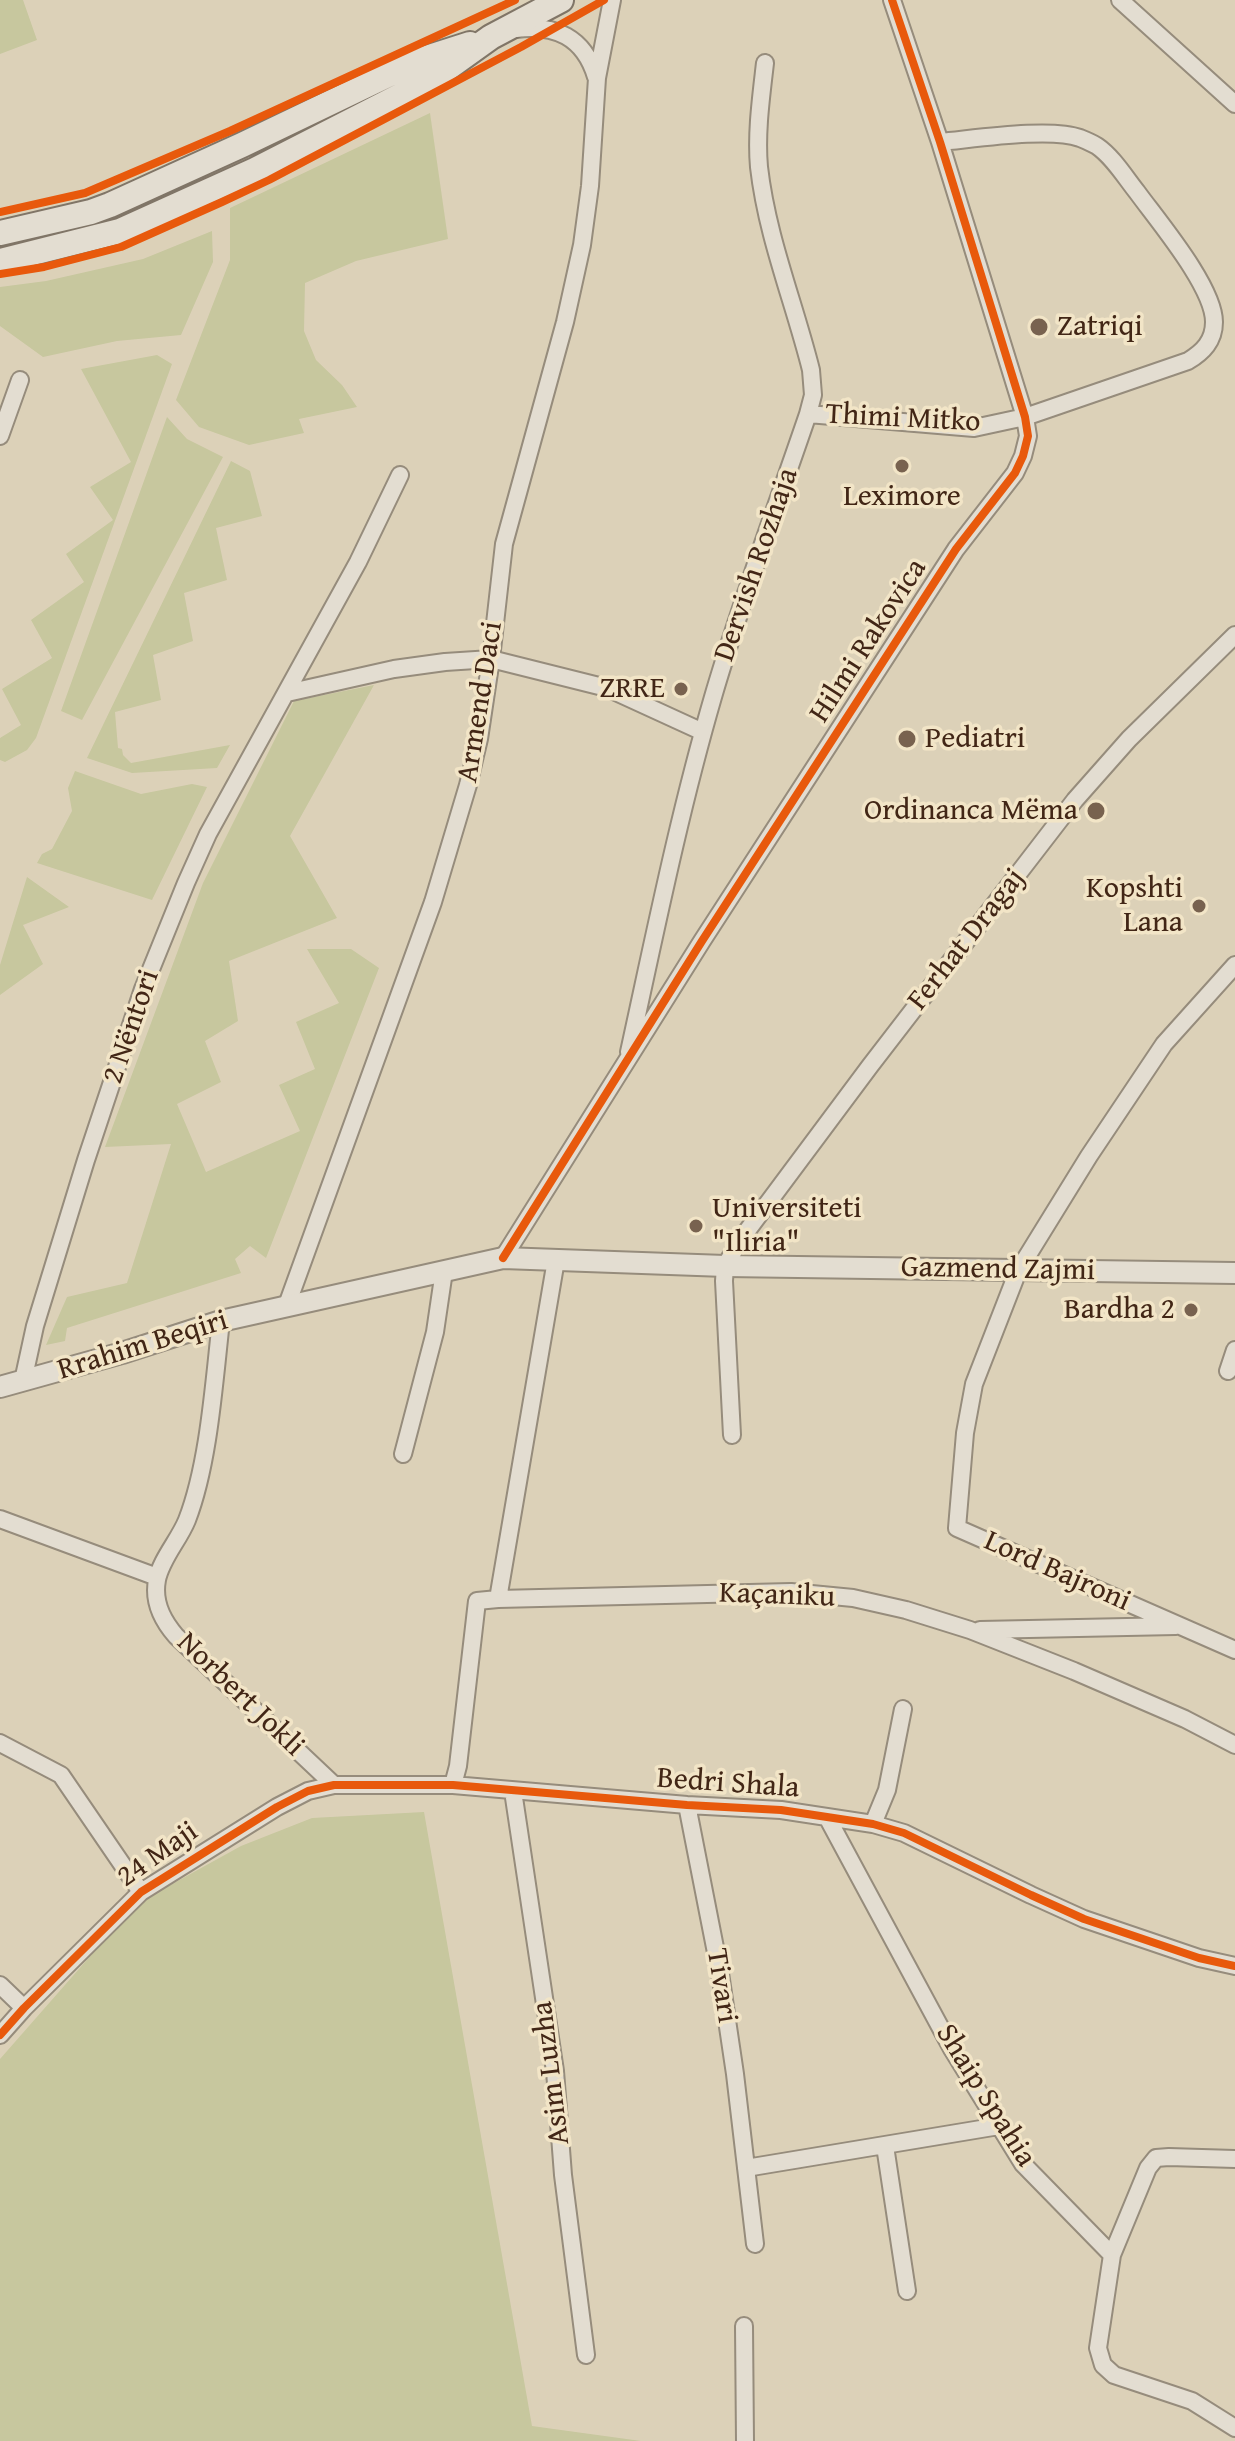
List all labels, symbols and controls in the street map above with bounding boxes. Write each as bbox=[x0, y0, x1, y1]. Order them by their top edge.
place label: Zatriqi bbox=[1057, 309, 1143, 345]
marker: Zatriqi bbox=[1028, 316, 1050, 338]
street label: Thimi Mitko bbox=[825, 397, 981, 441]
marker: Leximore bbox=[893, 457, 911, 475]
street label: Dervish Rozhaja bbox=[707, 463, 807, 667]
place label: Leximore bbox=[843, 479, 961, 515]
street label: Hilmi Rakovica bbox=[803, 552, 935, 730]
street label: Armend Daci bbox=[450, 619, 512, 785]
place label: ZRRE bbox=[599, 671, 665, 707]
marker: ZRRE bbox=[672, 680, 690, 698]
place label: Pediatri bbox=[925, 721, 1025, 757]
marker: Pediatri bbox=[896, 728, 918, 750]
place label: Ordinanca Mëma bbox=[864, 793, 1078, 829]
marker: Ordinanca Mëma bbox=[1085, 800, 1107, 822]
street label: Ferhat Dragaj bbox=[901, 862, 1033, 1018]
place label: Kopshti Lana bbox=[1086, 871, 1183, 942]
marker: Kopshti Lana bbox=[1190, 897, 1208, 915]
street label: 2 Nëntori bbox=[96, 965, 168, 1089]
place label: Universiteti "Iliria" bbox=[712, 1191, 862, 1262]
marker: Universiteti "Iliria" bbox=[687, 1217, 705, 1235]
street label: Gazmend Zajmi bbox=[901, 1250, 1095, 1290]
place label: Bardha 2 bbox=[1064, 1292, 1175, 1328]
marker: Bardha 2 bbox=[1182, 1301, 1200, 1319]
street label: Rrahim Beqiri bbox=[54, 1303, 232, 1389]
street label: Lord Bajroni bbox=[978, 1524, 1136, 1620]
street label: Kaçaniku bbox=[718, 1576, 836, 1616]
street label: Norbert Jokli bbox=[169, 1625, 311, 1765]
street label: Bedri Shala bbox=[656, 1761, 800, 1807]
street label: 24 Maji bbox=[111, 1814, 205, 1896]
street label: Tivari bbox=[697, 1946, 745, 2026]
street label: Asim Luzha bbox=[525, 1999, 579, 2147]
street label: Shaip Spahia bbox=[927, 2018, 1043, 2174]

